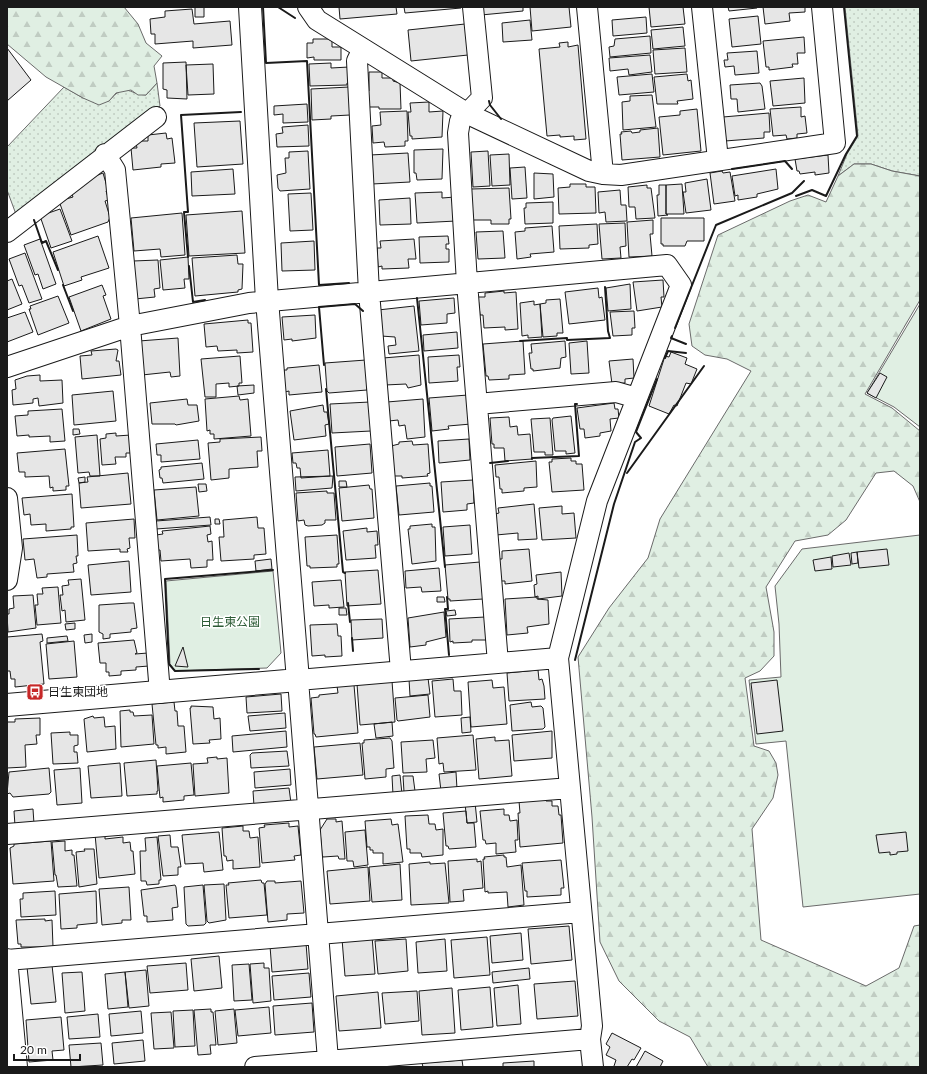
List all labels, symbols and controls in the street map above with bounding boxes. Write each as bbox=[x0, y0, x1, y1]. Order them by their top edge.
park label: 日生東公園 bbox=[200, 614, 260, 629]
bus stop icon: 日生東団地 bbox=[25, 682, 45, 702]
place label: 日生東団地 bbox=[48, 684, 108, 699]
scale bar bbox=[14, 1036, 80, 1062]
text: 20 m bbox=[20, 1042, 47, 1057]

